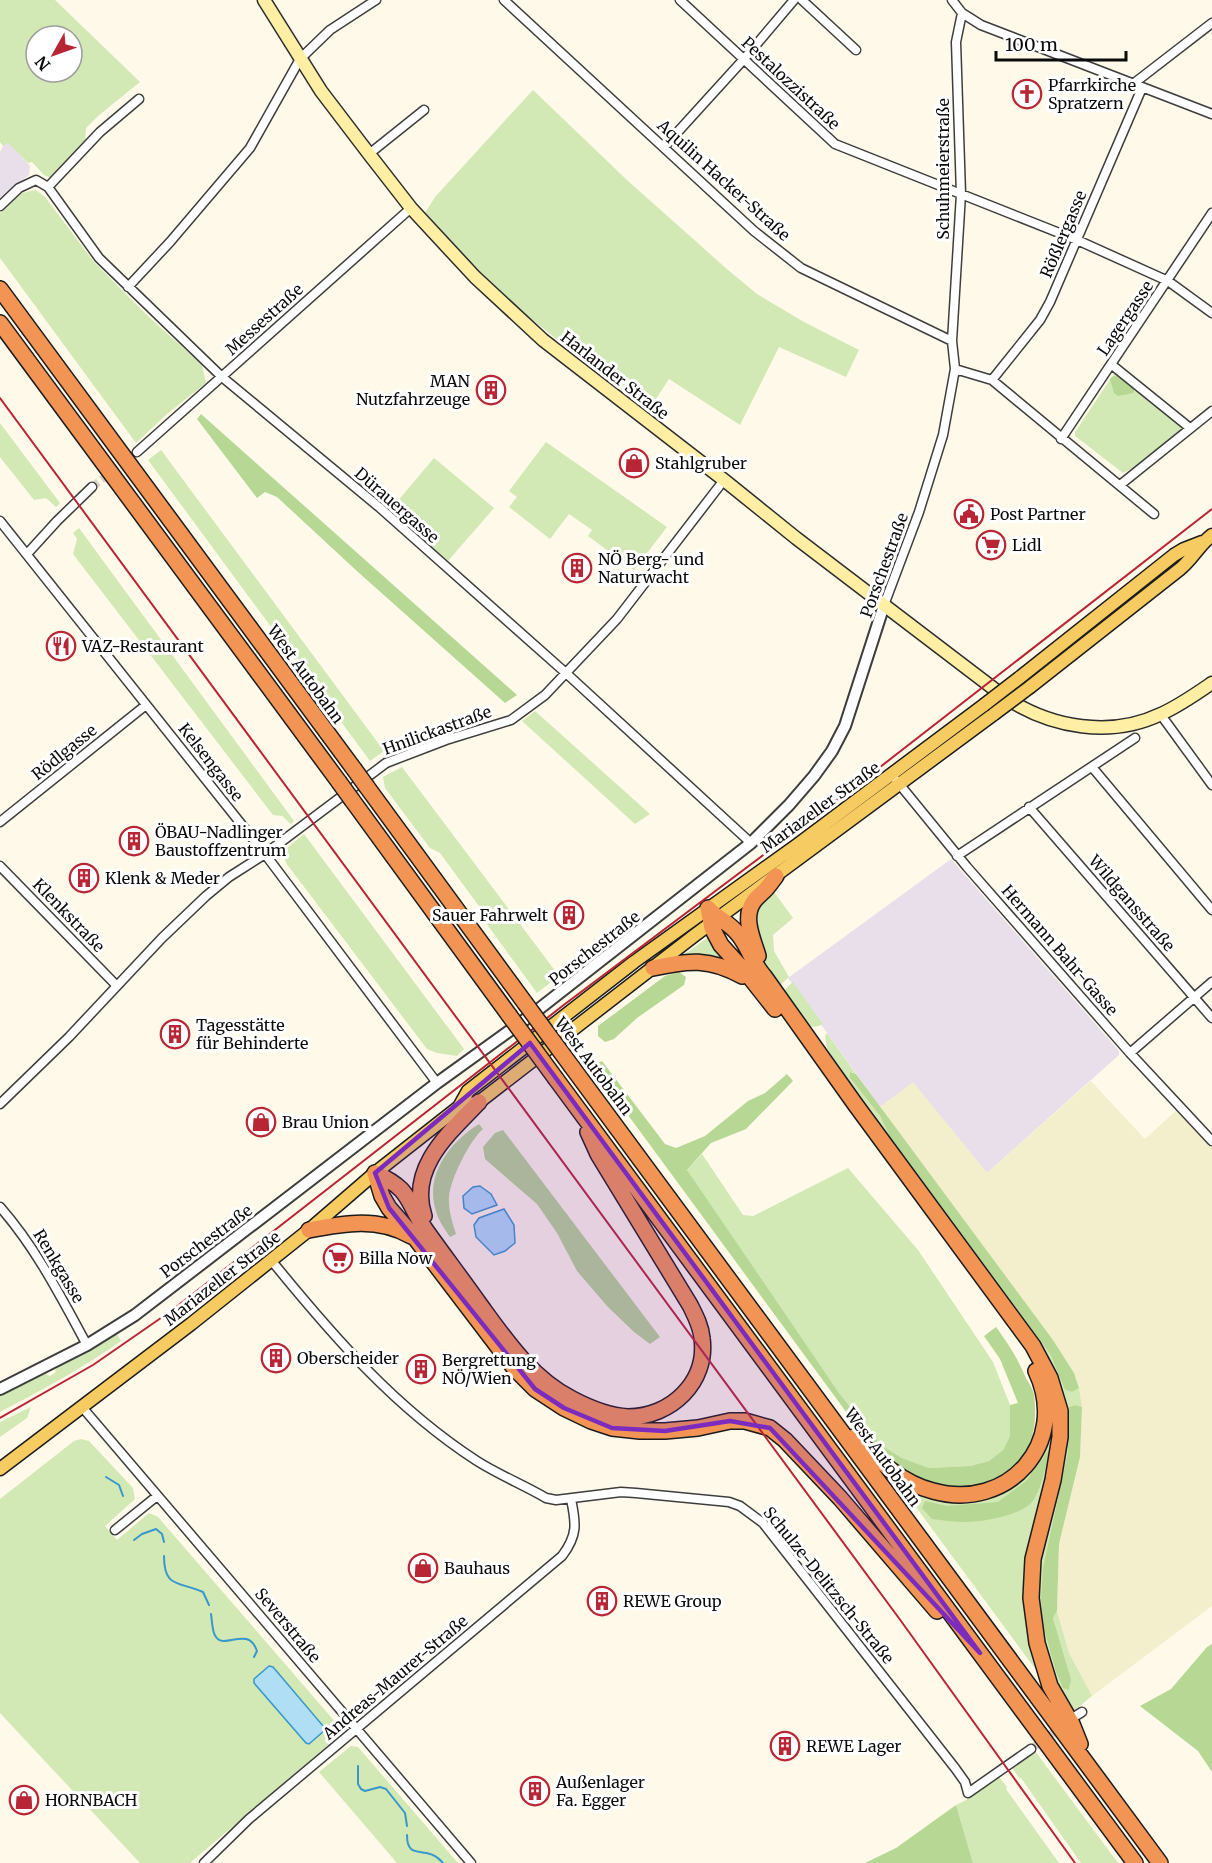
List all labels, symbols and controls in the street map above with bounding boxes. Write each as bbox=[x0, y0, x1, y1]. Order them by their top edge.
north arrow bbox=[24, 24, 84, 84]
scale bar bbox=[996, 24, 1126, 62]
street label: Pestalozzistraße bbox=[738, 32, 844, 134]
text: 100 m bbox=[1005, 33, 1058, 56]
text: N bbox=[31, 52, 54, 75]
place label: Pfarrkirche Spratzern bbox=[1048, 75, 1136, 113]
church icon: Pfarrkirche Spratzern bbox=[1011, 78, 1043, 110]
street label: Schuhmeierstraße bbox=[933, 98, 953, 240]
street label: Aquilin Hacker-Straße bbox=[653, 115, 794, 245]
street label: Rößlergasse bbox=[1036, 187, 1090, 281]
street label: Lagergasse bbox=[1093, 277, 1157, 359]
street label: Messestraße bbox=[221, 279, 307, 359]
street label: Harlander Straße bbox=[557, 327, 673, 423]
place label: MAN Nutzfahrzeuge bbox=[356, 371, 471, 409]
building icon: MAN Nutzfahrzeuge bbox=[475, 374, 507, 406]
shop icon: Stahlgruber bbox=[618, 447, 650, 479]
place label: Stahlgruber bbox=[655, 453, 747, 473]
street label: Dürauergasse bbox=[351, 463, 443, 547]
public building icon: Post Partner bbox=[953, 498, 985, 530]
place label: Post Partner bbox=[990, 504, 1086, 524]
street label: Porschestraße bbox=[856, 510, 912, 620]
supermarket icon: Lidl bbox=[975, 529, 1007, 561]
place label: Lidl bbox=[1012, 535, 1042, 555]
place label: NÖ Berg- und Naturwacht bbox=[598, 549, 704, 587]
building icon: NÖ Berg- und Naturwacht bbox=[561, 552, 593, 584]
street label: West Autobahn bbox=[263, 620, 349, 728]
restaurant icon: VAZ-Restaurant bbox=[45, 630, 77, 662]
place label: VAZ-Restaurant bbox=[81, 636, 204, 656]
street label: Hnilickastraße bbox=[380, 701, 494, 759]
street label: Kelsengasse bbox=[174, 719, 248, 805]
street label: Rödlgasse bbox=[28, 720, 100, 784]
street label: Mariazeller Straße bbox=[757, 757, 883, 857]
place label: ÖBAU-Nadlinger Baustoffzentrum bbox=[155, 822, 287, 860]
building icon: ÖBAU-Nadlinger Baustoffzentrum bbox=[118, 825, 150, 857]
street label: Wildgansstraße bbox=[1084, 850, 1179, 955]
building icon: Klenk & Meder bbox=[68, 862, 100, 894]
place label: Klenk & Meder bbox=[105, 868, 220, 888]
street label: Klenkstraße bbox=[29, 874, 109, 956]
street label: Hermann Bahr-Gasse bbox=[998, 881, 1122, 1019]
building icon: Sauer Fahrwelt bbox=[553, 899, 585, 931]
place label: Sauer Fahrwelt bbox=[432, 905, 549, 925]
street label: Porschestraße bbox=[545, 906, 643, 990]
street label: West Autobahn bbox=[550, 1012, 637, 1119]
place label: Tagesstätte für Behinderte bbox=[196, 1015, 308, 1053]
building icon: Tagesstätte für Behinderte bbox=[159, 1018, 191, 1050]
shop icon: Brau Union bbox=[245, 1106, 277, 1138]
place label: Brau Union bbox=[282, 1112, 369, 1132]
street label: Porschestraße bbox=[156, 1200, 256, 1282]
street label: Renkgasse bbox=[29, 1226, 89, 1306]
street label: Mariazeller Straße bbox=[160, 1226, 284, 1330]
supermarket icon: Billa Now bbox=[322, 1242, 354, 1274]
place label: Billa Now bbox=[359, 1248, 433, 1268]
building icon: Oberscheider bbox=[260, 1342, 292, 1374]
place label: Oberscheider bbox=[297, 1348, 399, 1368]
place label: Bergrettung NÖ/Wien bbox=[442, 1350, 536, 1388]
building icon: Bergrettung NÖ/Wien bbox=[405, 1353, 437, 1385]
street label: West Autobahn bbox=[840, 1403, 926, 1511]
street label: Schulze-Delitzsch-Straße bbox=[759, 1502, 899, 1668]
shop icon: Bauhaus bbox=[407, 1552, 439, 1584]
place label: Bauhaus bbox=[444, 1558, 510, 1578]
street label: Severstraße bbox=[251, 1584, 325, 1666]
building icon: REWE Group bbox=[586, 1585, 618, 1617]
place label: REWE Group bbox=[623, 1591, 722, 1611]
street label: Andreas-Maurer-Straße bbox=[318, 1611, 471, 1744]
building icon: REWE Lager bbox=[769, 1730, 801, 1762]
place label: REWE Lager bbox=[806, 1736, 902, 1756]
place label: Außenlager Fa. Egger bbox=[555, 1772, 645, 1810]
building icon: Außenlager Fa. Egger bbox=[519, 1775, 551, 1807]
shop icon: HORNBACH bbox=[8, 1784, 40, 1816]
place label: HORNBACH bbox=[45, 1790, 138, 1810]

